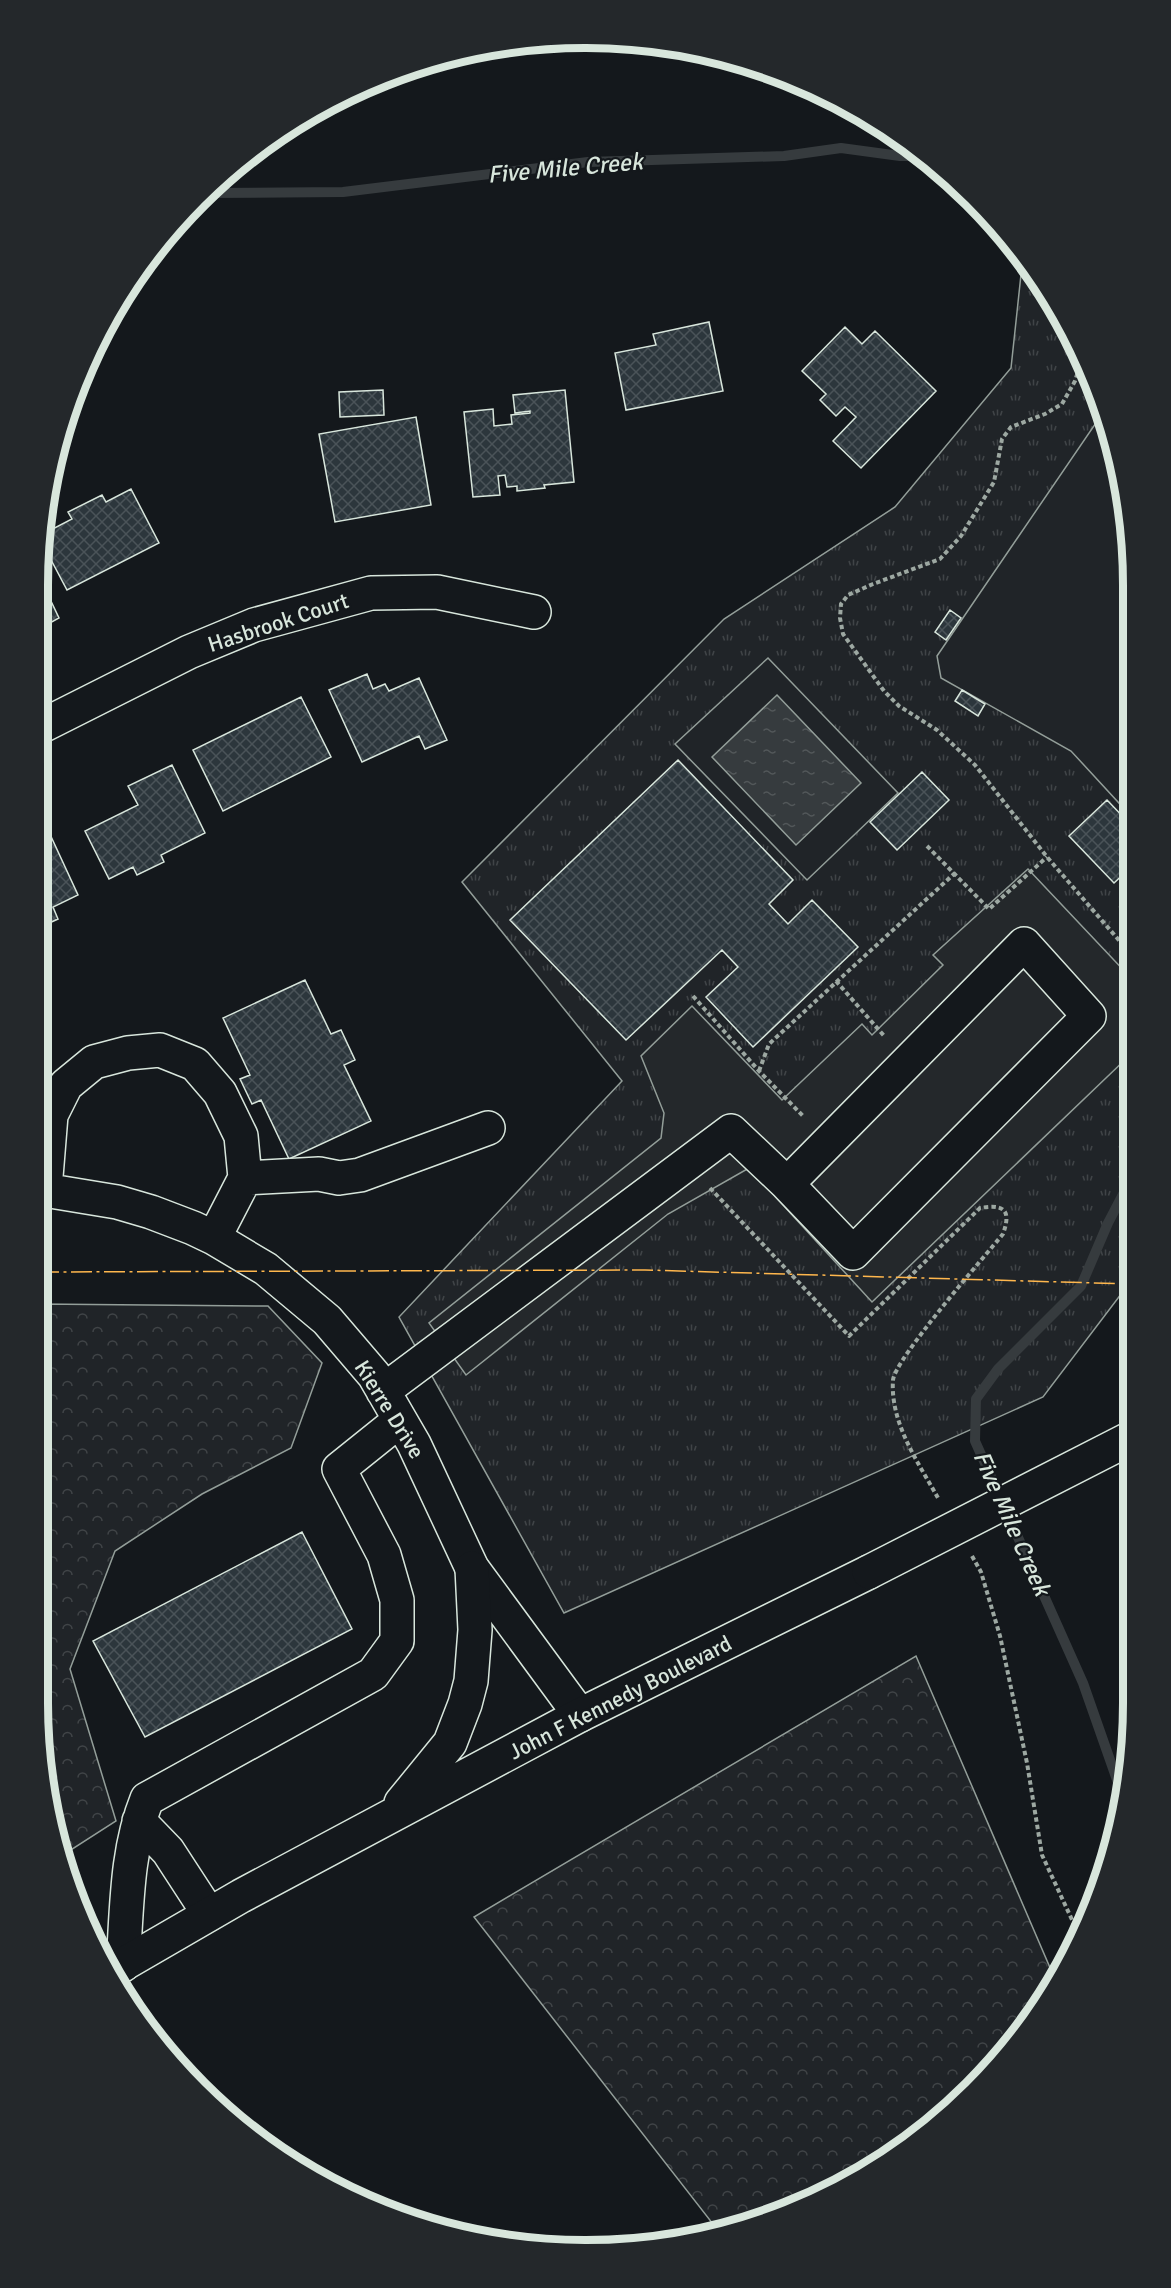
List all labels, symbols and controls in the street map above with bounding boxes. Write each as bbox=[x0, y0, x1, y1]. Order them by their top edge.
water label: Five Mile Creek bbox=[486, 146, 646, 190]
street label: Hasbrook Court bbox=[204, 587, 352, 658]
street label: Kierre Drive bbox=[349, 1355, 430, 1463]
water label: Five Mile Creek bbox=[967, 1446, 1058, 1602]
street label: John F Kennedy Boulevard bbox=[504, 1629, 736, 1765]

